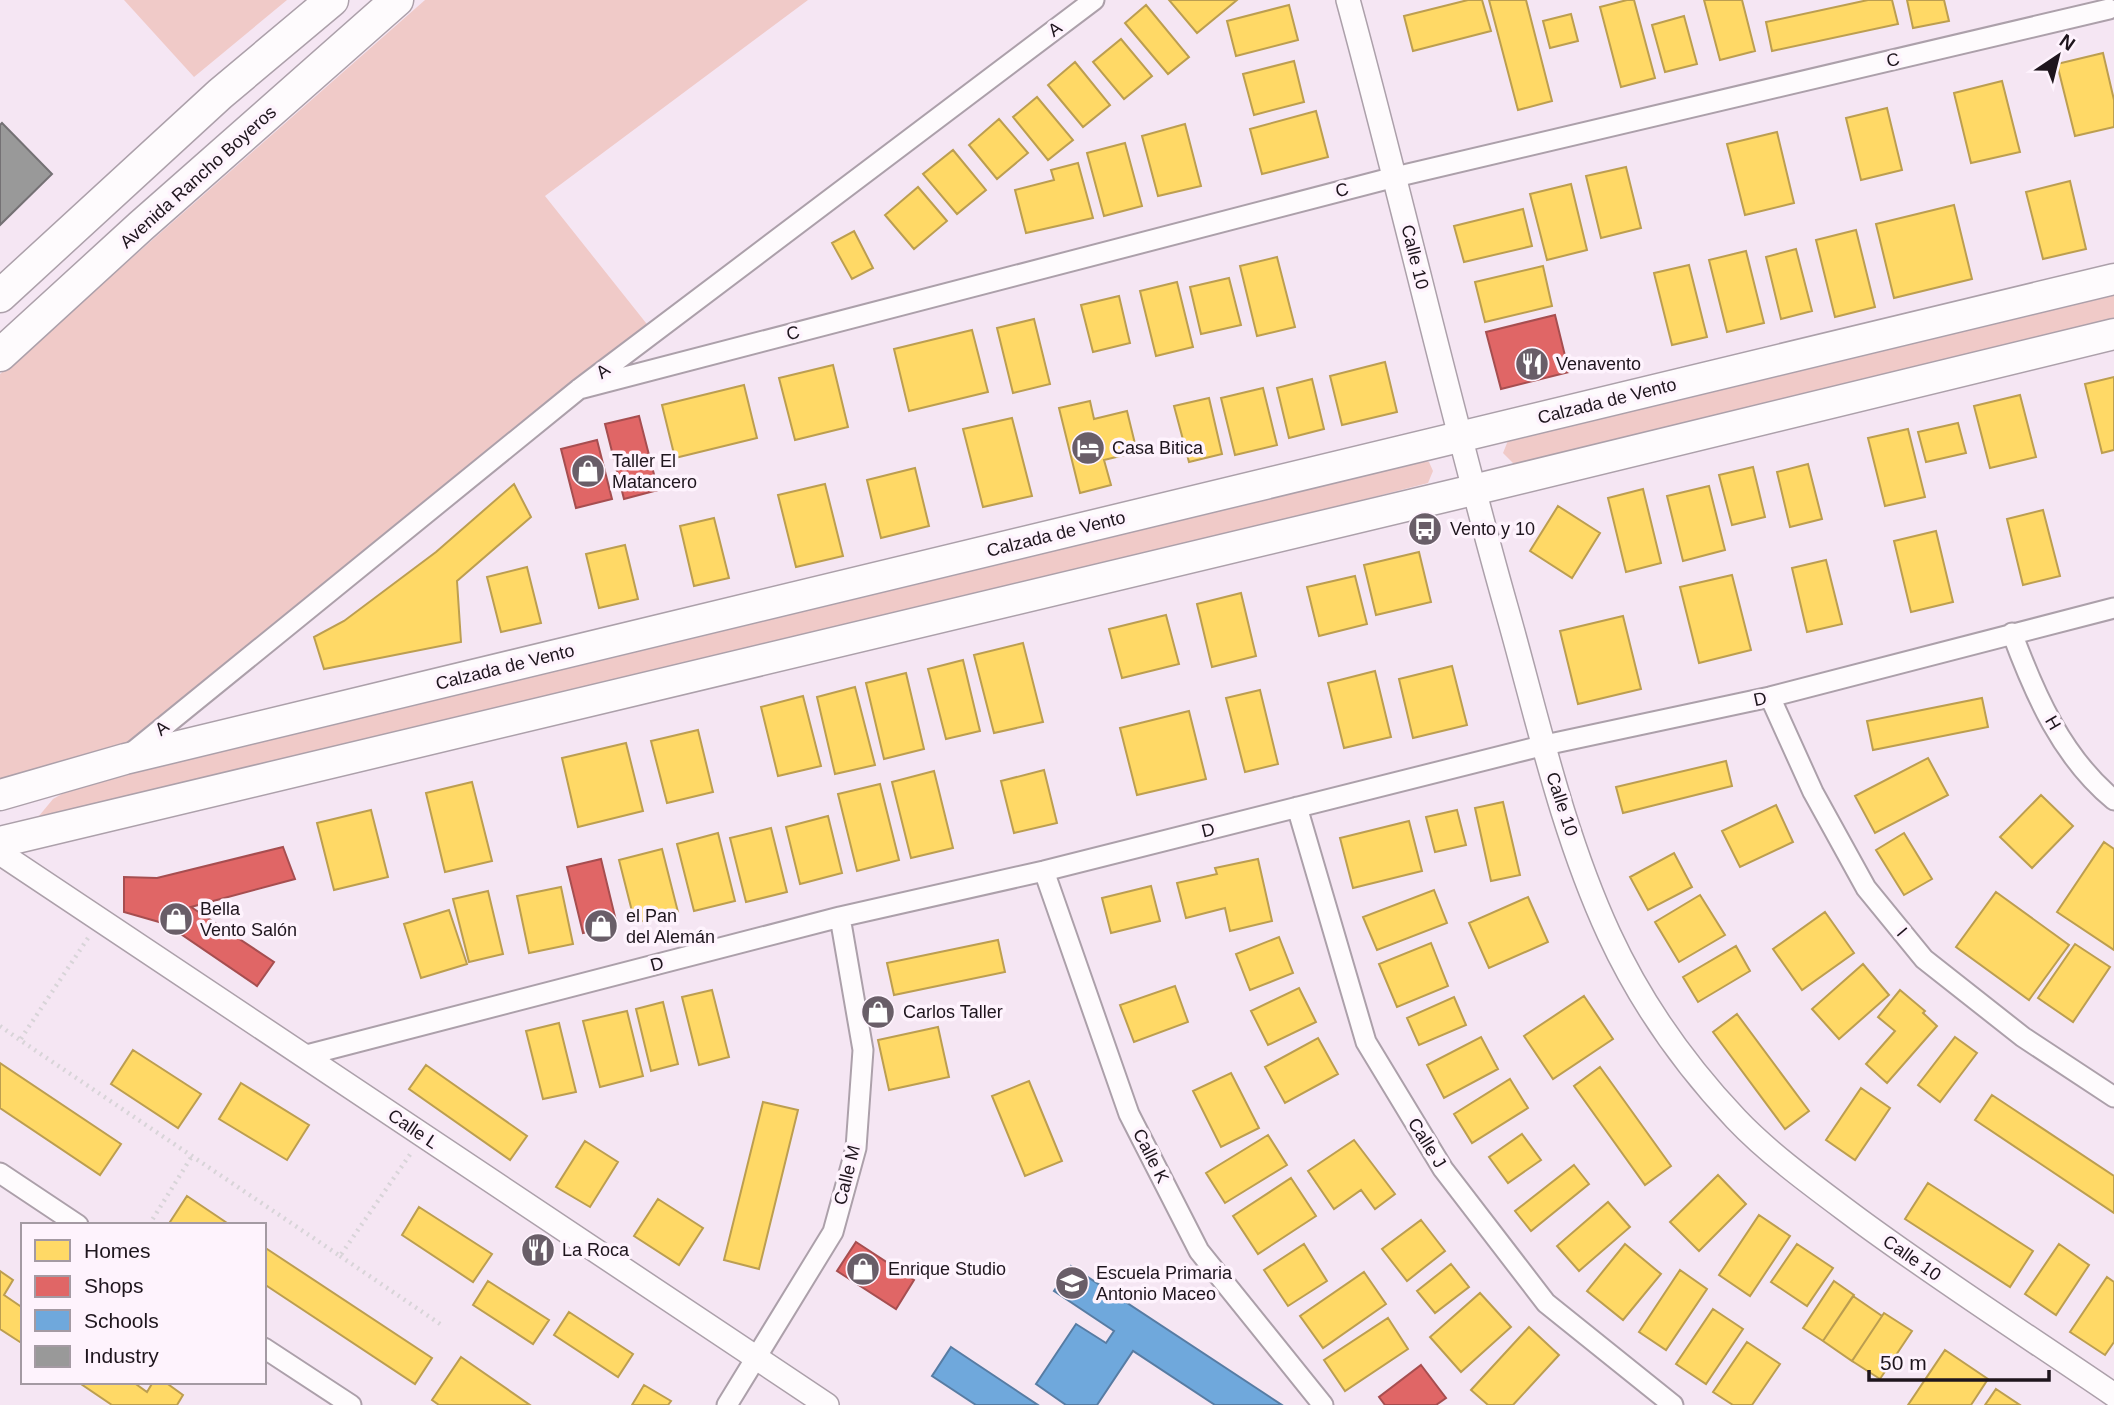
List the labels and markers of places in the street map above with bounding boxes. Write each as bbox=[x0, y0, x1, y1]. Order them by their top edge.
restaurant icon: Venavento bbox=[1513, 345, 1551, 383]
place label: Venavento bbox=[1556, 354, 1641, 374]
hotel icon: Casa Bitica bbox=[1069, 429, 1107, 467]
place label: Casa Bitica bbox=[1112, 438, 1204, 458]
place label: Taller El Matancero bbox=[612, 451, 697, 492]
shop icon: Taller El Matancero bbox=[569, 452, 607, 490]
bus stop icon: Vento y 10 bbox=[1406, 510, 1444, 548]
place label: Vento y 10 bbox=[1450, 519, 1535, 539]
place label: Bella Vento Salón bbox=[200, 899, 297, 940]
shop icon: Bella Vento Salón bbox=[157, 900, 195, 938]
place label: el Pan del Alemán bbox=[626, 906, 715, 947]
shop icon: el Pan del Alemán bbox=[582, 907, 620, 945]
shop icon: Carlos Taller bbox=[859, 993, 897, 1031]
place label: Carlos Taller bbox=[903, 1002, 1003, 1022]
restaurant icon: La Roca bbox=[519, 1231, 557, 1269]
place label: La Roca bbox=[562, 1240, 630, 1260]
shop icon: Enrique Studio bbox=[844, 1250, 882, 1288]
place label: Enrique Studio bbox=[888, 1259, 1006, 1279]
place label: Escuela Primaria Antonio Maceo bbox=[1096, 1263, 1233, 1304]
school or university icon: Escuela Primaria Antonio Maceo bbox=[1053, 1264, 1091, 1302]

